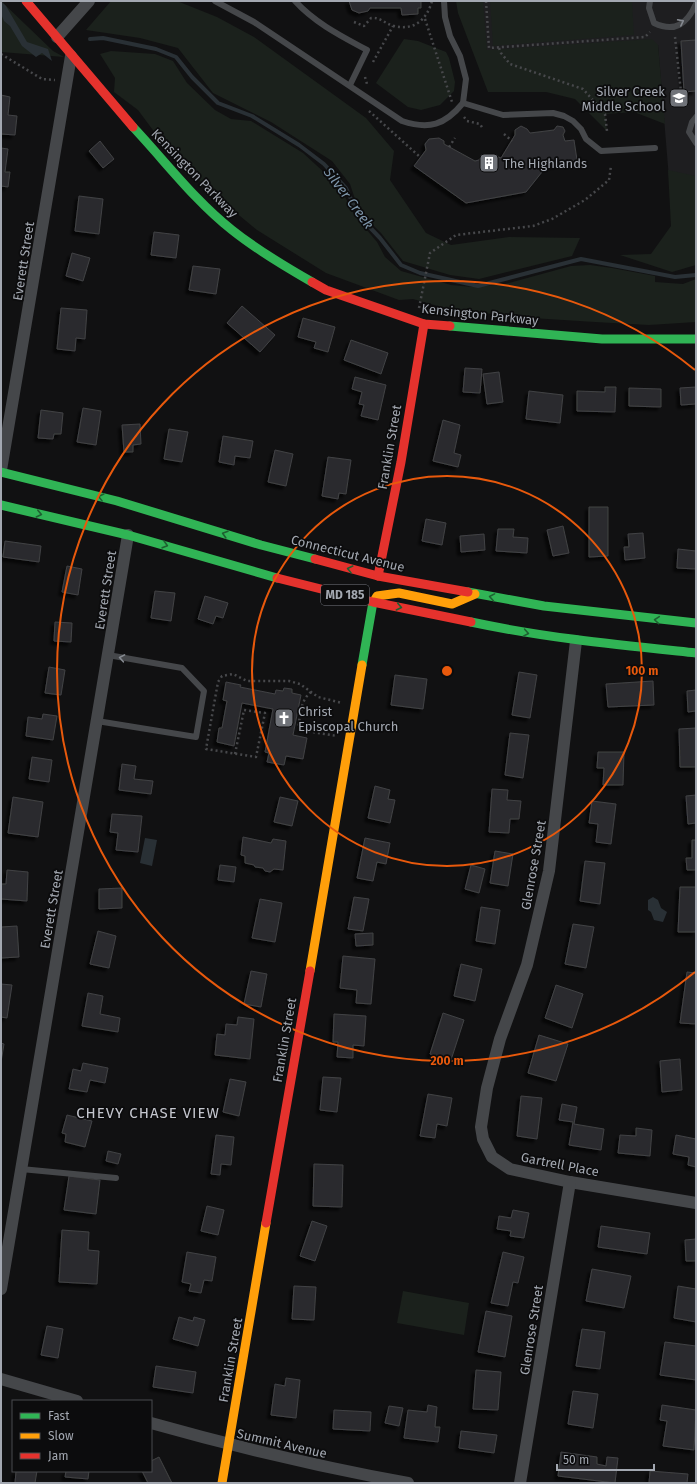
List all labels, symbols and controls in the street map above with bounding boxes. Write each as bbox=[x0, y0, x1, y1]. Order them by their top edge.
one-way arrow bbox=[677, 19, 684, 27]
place label: Silver Creek Middle School bbox=[581, 84, 665, 114]
school or university icon: Silver Creek Middle School bbox=[668, 87, 690, 109]
street label: Kensington Parkway bbox=[148, 126, 241, 221]
building icon: The Highlands bbox=[478, 152, 500, 174]
place label: The Highlands bbox=[503, 156, 587, 171]
water label: Silver Creek bbox=[319, 163, 378, 233]
street label: Everett Street bbox=[10, 220, 37, 302]
street label: Kensington Parkway bbox=[421, 301, 540, 328]
street label: Franklin Street bbox=[375, 403, 404, 491]
one-way arrow bbox=[98, 493, 105, 502]
one-way arrow bbox=[36, 509, 42, 517]
one-way arrow bbox=[222, 530, 229, 539]
street label: Connecticut Avenue bbox=[290, 532, 406, 575]
one-way arrow bbox=[161, 540, 168, 549]
street label: Everett Street bbox=[92, 549, 119, 631]
one-way arrow bbox=[347, 566, 354, 574]
road number: MD 185 bbox=[321, 585, 369, 605]
one-way arrow bbox=[489, 593, 495, 602]
one-way arrow bbox=[396, 603, 402, 611]
one-way arrow bbox=[654, 615, 660, 624]
one-way arrow bbox=[523, 629, 529, 637]
one-way arrow bbox=[119, 654, 125, 662]
centre of rings bbox=[440, 664, 454, 678]
text: 100 m bbox=[626, 664, 658, 678]
place label: Christ Episcopal Church bbox=[298, 704, 398, 734]
church icon: Christ Episcopal Church bbox=[273, 707, 295, 729]
street label: Glenrose Street bbox=[518, 819, 549, 911]
street label: Everett Street bbox=[37, 868, 66, 950]
street label: Franklin Street bbox=[270, 996, 299, 1084]
text: 200 m bbox=[430, 1054, 464, 1068]
district label: CHEVY CHASE VIEW bbox=[76, 1104, 220, 1122]
street label: Gartrell Place bbox=[520, 1150, 600, 1179]
street label: Glenrose Street bbox=[517, 1284, 546, 1376]
street label: Franklin Street bbox=[216, 1316, 245, 1404]
legend bbox=[12, 1400, 152, 1472]
text: Fast bbox=[48, 1409, 70, 1423]
street label: Summit Avenue bbox=[235, 1426, 328, 1461]
text: Slow bbox=[48, 1429, 74, 1443]
scale bar bbox=[557, 1446, 654, 1472]
text: Jam bbox=[48, 1449, 68, 1463]
text: 50 m bbox=[563, 1453, 589, 1467]

